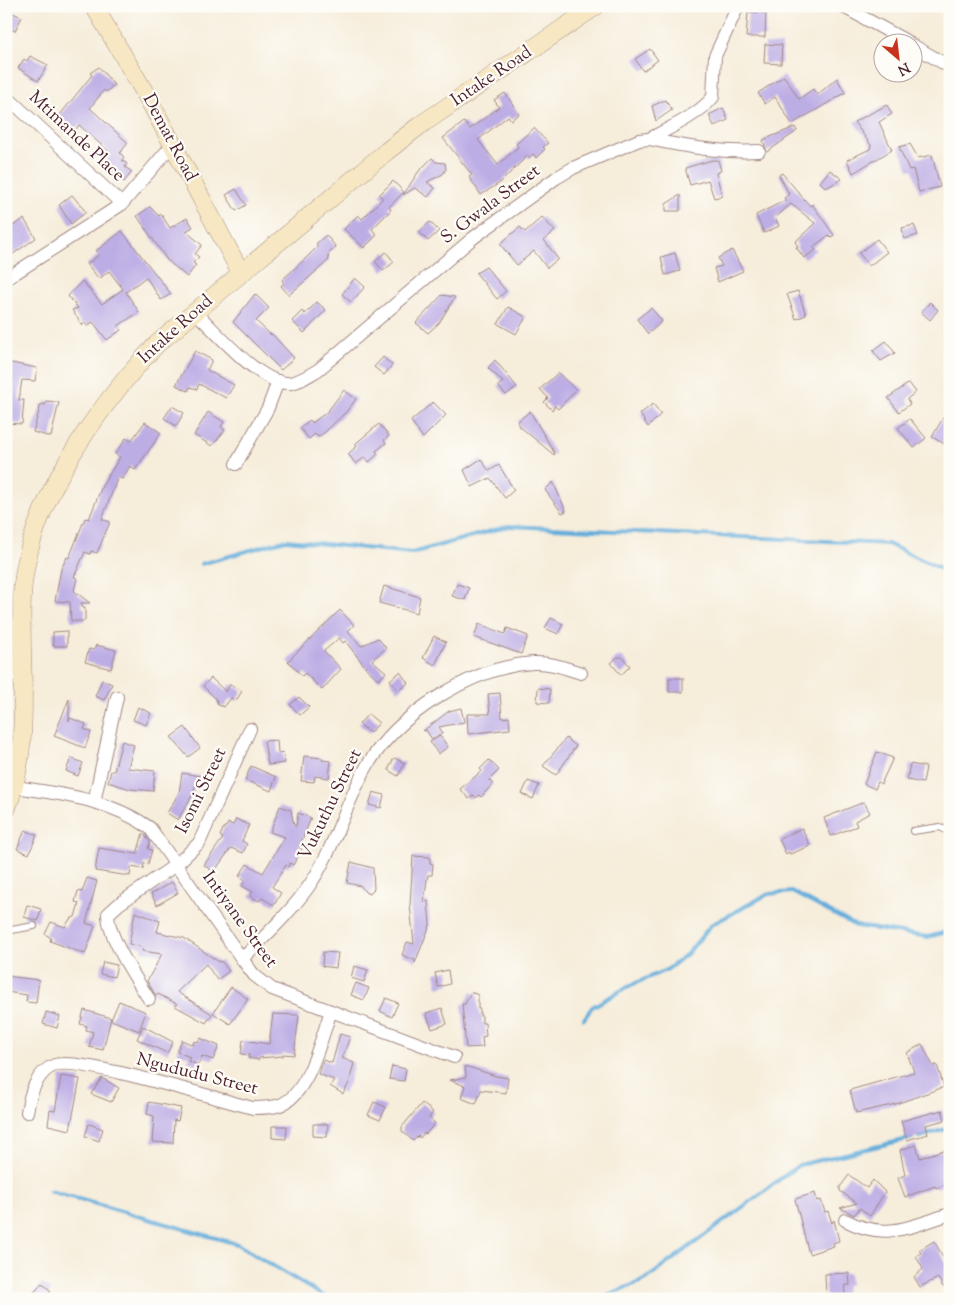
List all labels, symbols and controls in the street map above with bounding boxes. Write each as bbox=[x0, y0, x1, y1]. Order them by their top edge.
north arrow bbox=[874, 32, 924, 82]
street label: Intake Road bbox=[446, 40, 538, 114]
text: N bbox=[894, 56, 913, 79]
street label: Mtimande Place bbox=[22, 85, 130, 189]
street label: Demat Road bbox=[135, 89, 203, 187]
street label: S. Gwala Street bbox=[436, 159, 546, 251]
street label: Intake Road bbox=[133, 289, 219, 371]
street label: Isomi Street bbox=[170, 743, 234, 839]
street label: Vukuthu Street bbox=[293, 745, 369, 865]
street label: Intiyane Street bbox=[195, 866, 283, 974]
street label: Ngududu Street bbox=[134, 1047, 260, 1103]

